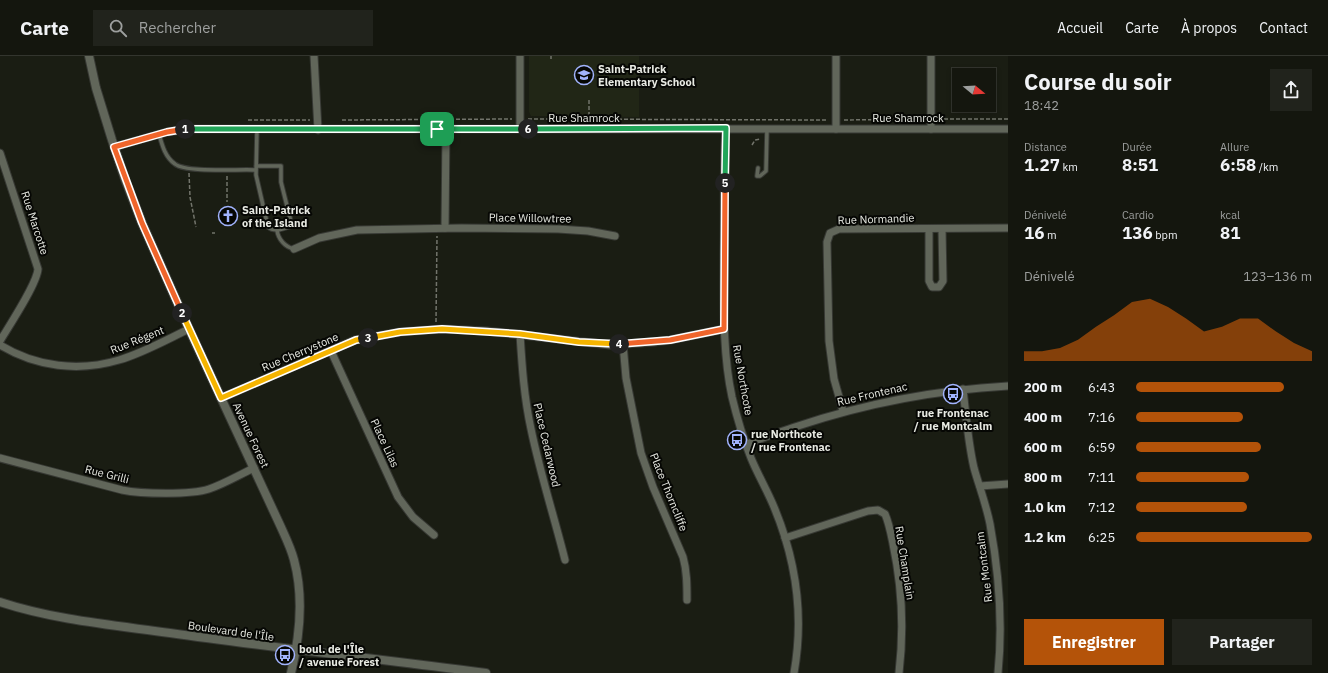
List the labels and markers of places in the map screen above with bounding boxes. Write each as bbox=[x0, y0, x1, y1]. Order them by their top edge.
place label: Saint-Patrick Elementary School bbox=[598, 62, 696, 89]
school or university icon: Saint-Patrick Elementary School bbox=[573, 64, 595, 86]
pin bbox=[420, 112, 454, 146]
pin: 1 bbox=[175, 119, 195, 139]
pin: 6 bbox=[518, 119, 538, 139]
pin: 5 bbox=[715, 173, 735, 193]
place label: Saint-Patrick of the Island bbox=[242, 203, 311, 230]
church icon: Saint-Patrick of the Island bbox=[217, 205, 239, 227]
pin: 2 bbox=[172, 303, 192, 323]
pin: 3 bbox=[358, 328, 378, 348]
pin: 4 bbox=[609, 334, 629, 354]
bus stop icon: rue Frontenac / rue Montcalm bbox=[942, 383, 964, 405]
place label: rue Frontenac / rue Montcalm bbox=[914, 406, 992, 433]
place label: rue Northcote / rue Frontenac bbox=[751, 427, 831, 454]
bus stop icon: rue Northcote / rue Frontenac bbox=[726, 429, 748, 451]
place label: boul. de l'Île / avenue Forest bbox=[299, 642, 379, 669]
bus stop icon: boul. de l'Île / avenue Forest bbox=[274, 644, 296, 666]

